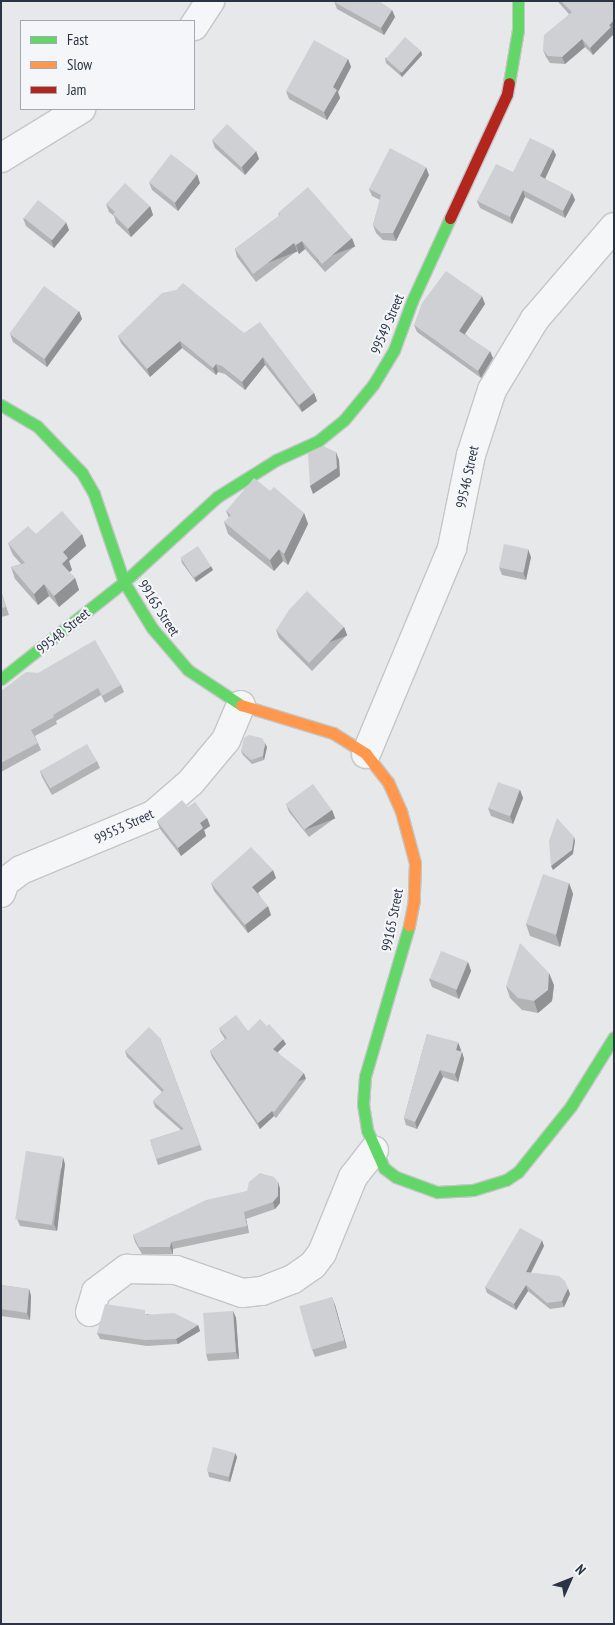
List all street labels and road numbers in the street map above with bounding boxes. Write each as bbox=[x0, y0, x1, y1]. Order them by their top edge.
street label: 99549 Street bbox=[367, 292, 407, 356]
street label: 99546 Street bbox=[452, 444, 482, 510]
street label: 99165 Street bbox=[135, 577, 183, 639]
street label: 99548 Street bbox=[33, 605, 93, 657]
street label: 99553 Street bbox=[92, 805, 156, 847]
street label: 99165 Street bbox=[378, 887, 406, 953]

